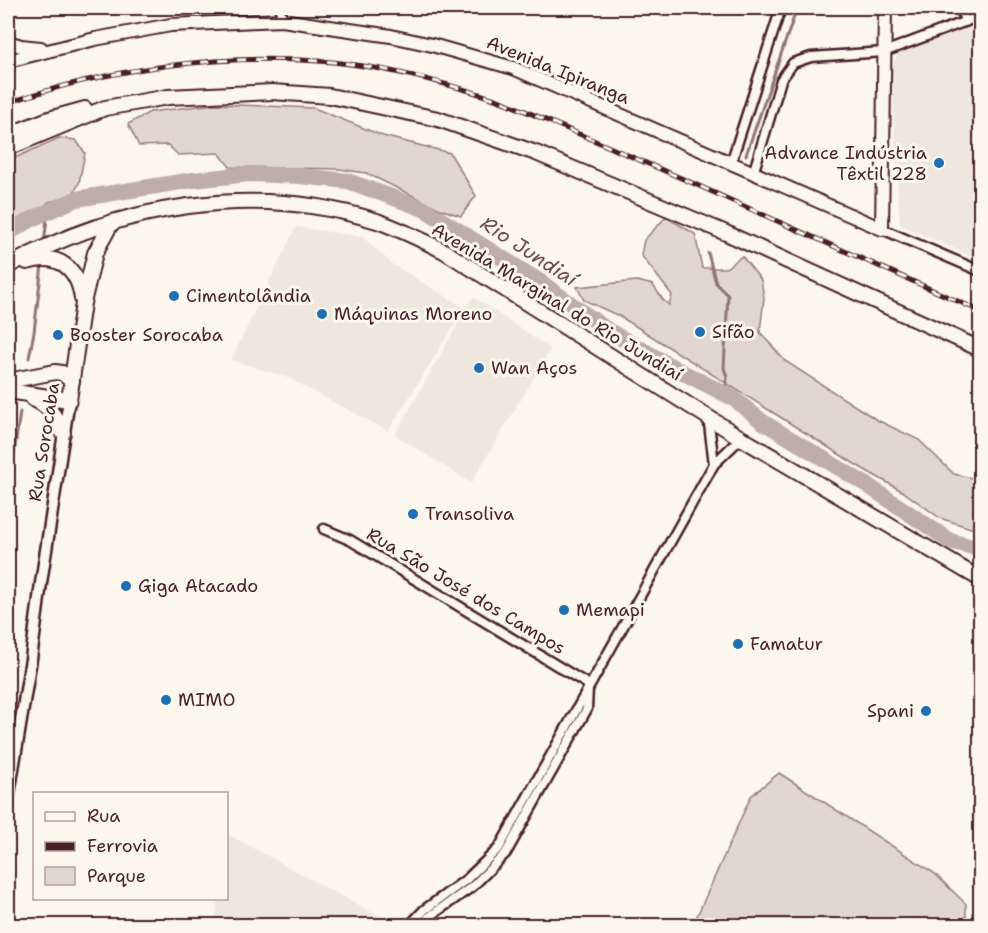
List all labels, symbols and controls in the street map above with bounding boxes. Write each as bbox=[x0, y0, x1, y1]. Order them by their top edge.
street label: Avenida Ipiranga bbox=[483, 30, 633, 110]
place label: Advance Indústria Têxtil 228 bbox=[764, 141, 927, 186]
marker: Advance Indústria Têxtil 228 bbox=[932, 156, 946, 170]
water label: Rio Jundiaí bbox=[476, 210, 584, 293]
street label: Avenida Marginal do Rio Jundiaí bbox=[427, 217, 687, 387]
place label: Cimentolândia bbox=[186, 284, 311, 308]
marker: Cimentolândia bbox=[167, 289, 181, 303]
place label: Máquinas Moreno bbox=[334, 302, 492, 326]
marker: Máquinas Moreno bbox=[315, 307, 329, 321]
place label: Sifão bbox=[712, 320, 755, 344]
place label: Booster Sorocaba bbox=[70, 323, 223, 347]
marker: Sifão bbox=[693, 325, 707, 339]
marker: Booster Sorocaba bbox=[51, 328, 65, 342]
place label: Wan Aços bbox=[491, 356, 577, 380]
marker: Wan Aços bbox=[472, 361, 486, 375]
street label: Rua Sorocaba bbox=[23, 381, 65, 503]
place label: Transoliva bbox=[425, 502, 514, 526]
marker: Transoliva bbox=[406, 507, 420, 521]
street label: Rua São José dos Campos bbox=[362, 522, 570, 660]
place label: Giga Atacado bbox=[138, 574, 258, 598]
marker: Giga Atacado bbox=[119, 579, 133, 593]
place label: Memapi bbox=[576, 598, 645, 622]
marker: Memapi bbox=[557, 603, 571, 617]
place label: Famatur bbox=[750, 632, 823, 656]
marker: Famatur bbox=[731, 637, 745, 651]
place label: MIMO bbox=[178, 688, 235, 712]
marker: MIMO bbox=[159, 693, 173, 707]
place label: Spani bbox=[867, 699, 914, 723]
marker: Spani bbox=[919, 704, 933, 718]
legend bbox=[33, 792, 228, 900]
text: Rua bbox=[87, 804, 120, 828]
text: Ferrovia bbox=[87, 834, 158, 858]
text: Parque bbox=[87, 864, 146, 888]

